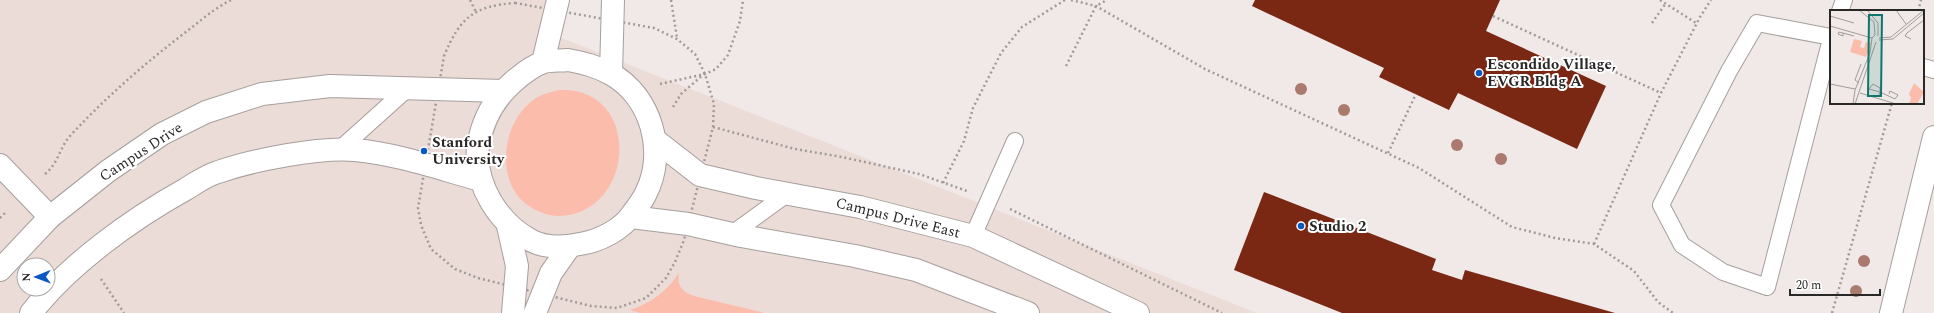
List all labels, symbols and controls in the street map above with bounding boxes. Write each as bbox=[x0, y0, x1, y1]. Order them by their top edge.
inset map bbox=[1830, 10, 1924, 104]
place label: Escondido Village, EVGR Bldg A bbox=[1487, 53, 1616, 93]
marker: Escondido Village, EVGR Bldg A bbox=[1474, 68, 1484, 78]
street label: Campus Drive bbox=[95, 116, 187, 188]
place label: Stanford University bbox=[432, 131, 505, 171]
marker: Stanford University bbox=[419, 146, 429, 156]
street label: Campus Drive East bbox=[833, 191, 963, 245]
place label: Studio 2 bbox=[1309, 215, 1366, 238]
marker: Studio 2 bbox=[1296, 221, 1306, 231]
north arrow bbox=[16, 257, 56, 297]
scale bar bbox=[1790, 271, 1880, 297]
text: N bbox=[18, 273, 35, 282]
text: 20 m bbox=[1796, 276, 1821, 295]

